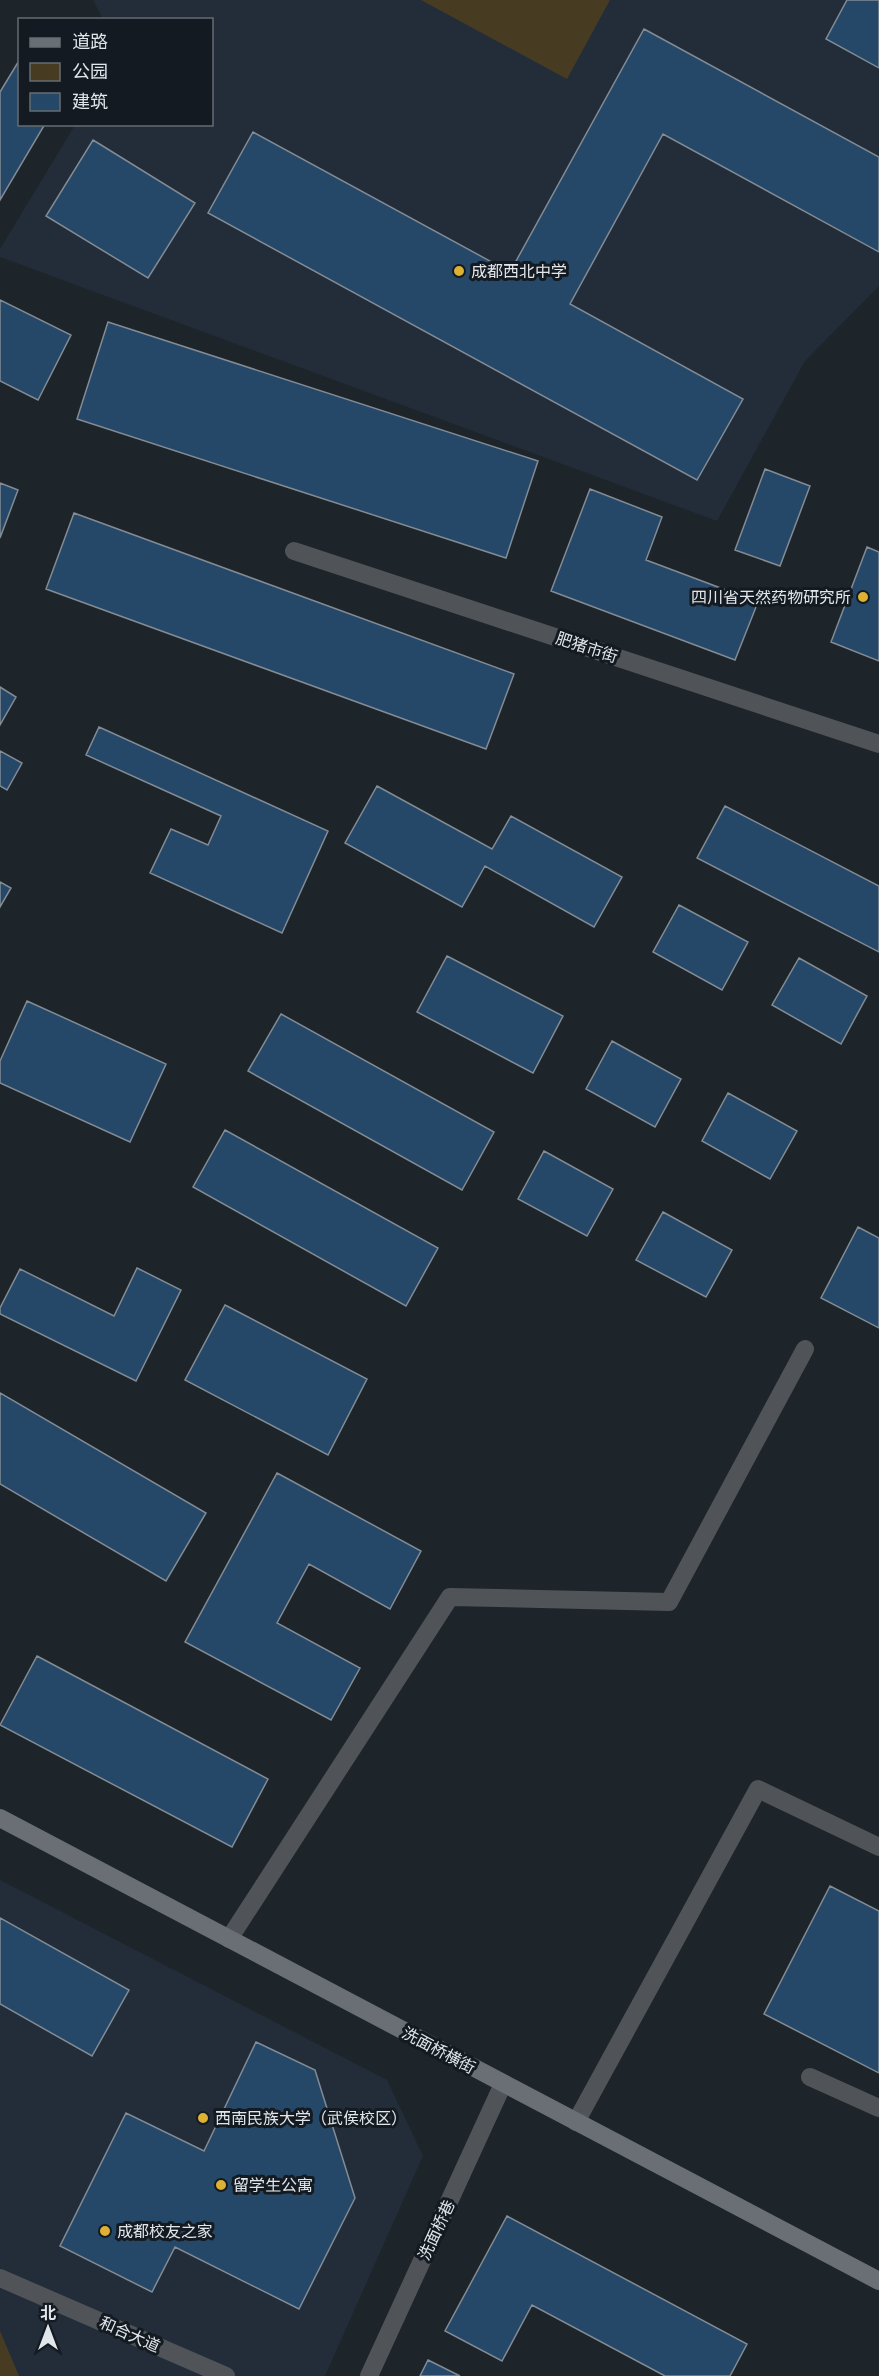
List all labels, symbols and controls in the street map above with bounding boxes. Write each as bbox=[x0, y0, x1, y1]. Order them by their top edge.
legend bbox=[18, 18, 213, 126]
text: 道路 bbox=[72, 30, 108, 53]
text: 公园 bbox=[72, 60, 108, 83]
text: 建筑 bbox=[72, 90, 108, 113]
place label: 成都西北中学 bbox=[471, 261, 567, 281]
marker: 成都西北中学 bbox=[452, 264, 466, 278]
place label: 四川省天然药物研究所 bbox=[691, 587, 851, 607]
marker: 四川省天然药物研究所 bbox=[856, 590, 870, 604]
street label: 肥猪市街 bbox=[553, 628, 621, 666]
street label: 洗面桥横街 bbox=[399, 2022, 479, 2078]
place label: 西南民族大学（武侯校区） bbox=[215, 2108, 407, 2128]
marker: 西南民族大学（武侯校区） bbox=[196, 2111, 210, 2125]
place label: 留学生公寓 bbox=[233, 2175, 313, 2195]
marker: 留学生公寓 bbox=[214, 2178, 228, 2192]
street label: 洗面桥巷 bbox=[413, 2197, 459, 2263]
place label: 成都校友之家 bbox=[117, 2221, 213, 2241]
marker: 成都校友之家 bbox=[98, 2224, 112, 2238]
north arrow bbox=[18, 2298, 78, 2358]
text: 北 bbox=[40, 2303, 56, 2323]
street label: 和合大道 bbox=[97, 2312, 163, 2356]

